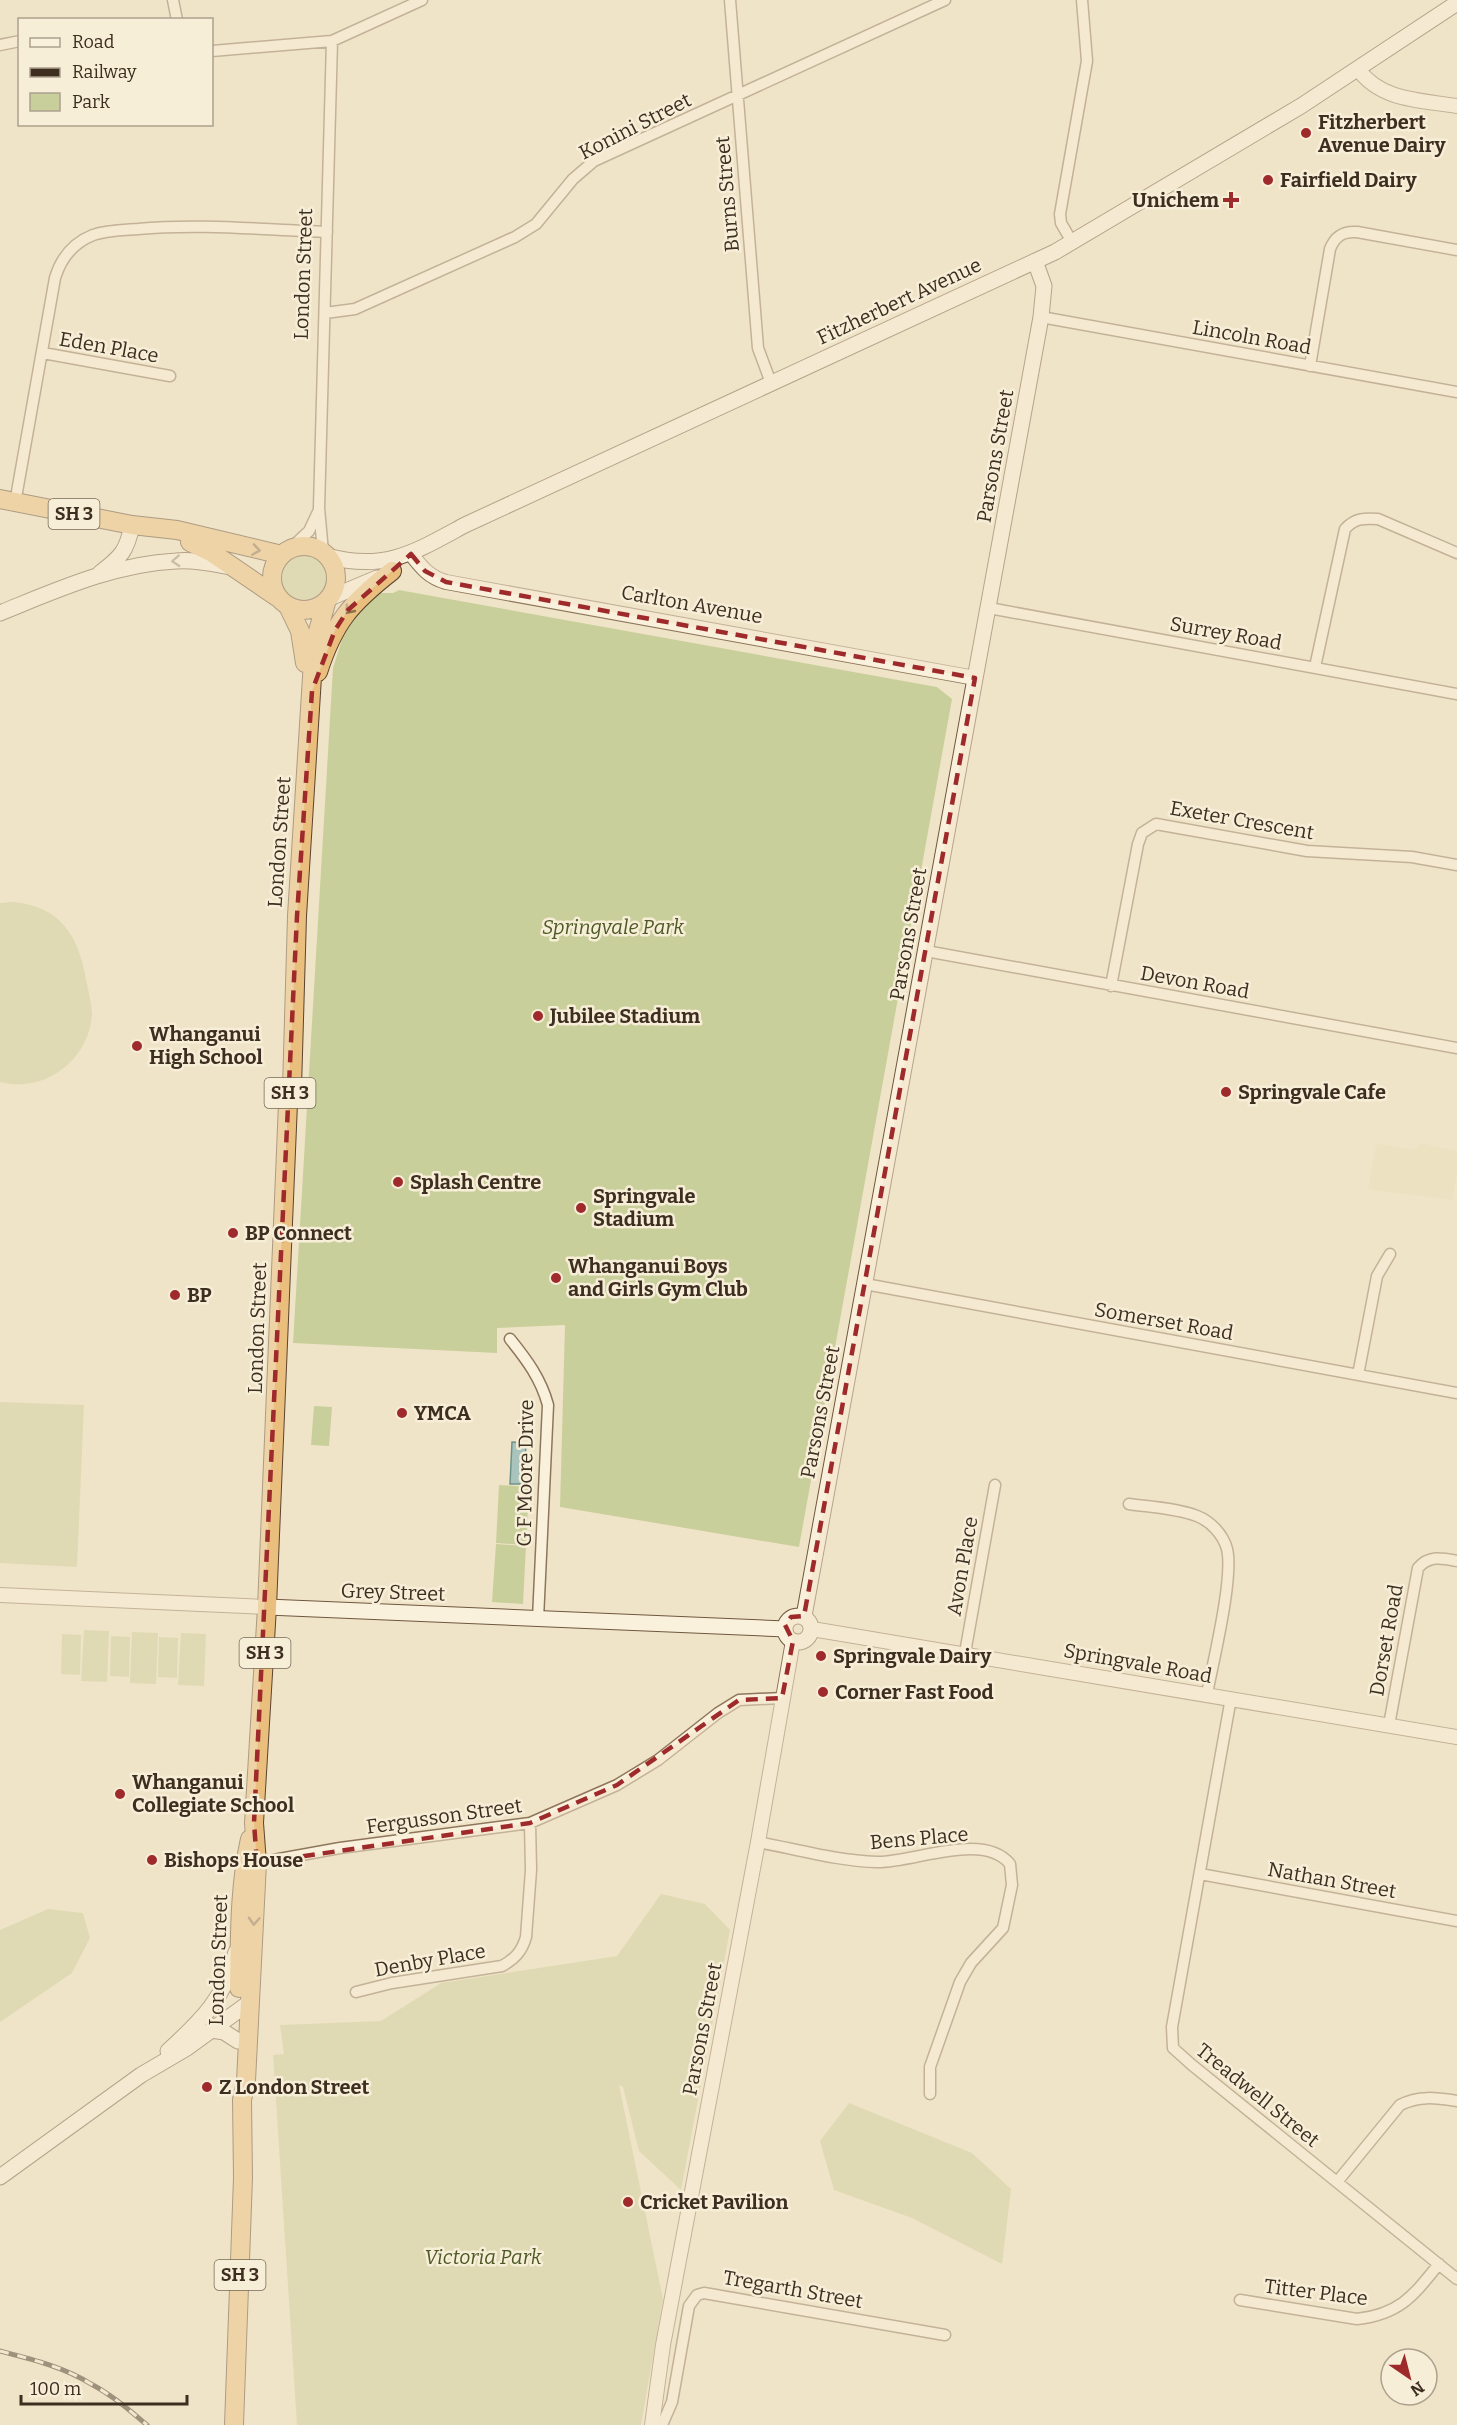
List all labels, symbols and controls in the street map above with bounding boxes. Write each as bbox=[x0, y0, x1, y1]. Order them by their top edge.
legend bbox=[18, 18, 213, 126]
text: Road bbox=[72, 31, 115, 53]
text: Railway bbox=[72, 61, 137, 83]
street label: Konini Street bbox=[575, 87, 695, 165]
text: Park bbox=[72, 91, 111, 113]
place label: Fitzherbert Avenue Dairy bbox=[1318, 110, 1446, 157]
marker: Fitzherbert Avenue Dairy bbox=[1299, 126, 1313, 140]
street label: Burns Street bbox=[710, 135, 744, 253]
place label: Fairfield Dairy bbox=[1280, 168, 1417, 192]
marker: Fairfield Dairy bbox=[1261, 173, 1275, 187]
place label: Unichem bbox=[1132, 188, 1219, 212]
marker: Unichem bbox=[1224, 193, 1238, 207]
street label: London Street bbox=[289, 208, 317, 340]
street label: Fitzherbert Avenue bbox=[813, 252, 985, 350]
street label: Lincoln Road bbox=[1191, 315, 1313, 359]
street label: Eden Place bbox=[57, 326, 161, 368]
street label: Parsons Street bbox=[971, 388, 1019, 524]
road number: SH 3 bbox=[48, 499, 100, 529]
one-way arrow bbox=[251, 543, 260, 555]
one-way arrow bbox=[171, 555, 180, 568]
street label: Carlton Avenue bbox=[619, 580, 765, 628]
one-way arrow bbox=[345, 603, 356, 614]
street label: Surrey Road bbox=[1168, 611, 1284, 655]
street label: London Street bbox=[262, 776, 296, 908]
street label: Exeter Crescent bbox=[1168, 796, 1316, 844]
street label: Parsons Street bbox=[884, 866, 932, 1002]
park label: Springvale Park bbox=[542, 915, 684, 939]
street label: Devon Road bbox=[1139, 961, 1251, 1003]
place label: Jubilee Stadium bbox=[549, 1004, 700, 1028]
marker: Jubilee Stadium bbox=[531, 1009, 545, 1023]
place label: Whanganui High School bbox=[149, 1022, 263, 1069]
marker: Whanganui High School bbox=[130, 1039, 144, 1053]
road number: SH 3 bbox=[264, 1078, 316, 1108]
place label: Springvale Cafe bbox=[1238, 1080, 1386, 1104]
marker: Springvale Cafe bbox=[1219, 1085, 1233, 1099]
place label: Splash Centre bbox=[410, 1170, 541, 1194]
marker: Splash Centre bbox=[391, 1175, 405, 1189]
place label: Springvale Stadium bbox=[593, 1184, 696, 1231]
marker: Springvale Stadium bbox=[574, 1201, 588, 1215]
place label: BP Connect bbox=[245, 1221, 352, 1245]
marker: BP Connect bbox=[226, 1226, 240, 1240]
place label: Whanganui Boys and Girls Gym Club bbox=[568, 1254, 748, 1301]
street label: London Street bbox=[243, 1262, 271, 1394]
marker: Whanganui Boys and Girls Gym Club bbox=[549, 1271, 563, 1285]
place label: BP bbox=[187, 1283, 212, 1307]
marker: BP bbox=[168, 1288, 182, 1302]
street label: Somerset Road bbox=[1093, 1297, 1235, 1345]
street label: Parsons Street bbox=[795, 1344, 845, 1480]
street label: G F Moore Drive bbox=[512, 1399, 538, 1547]
place label: YMCA bbox=[414, 1401, 471, 1425]
marker: YMCA bbox=[395, 1406, 409, 1420]
street label: Avon Place bbox=[941, 1514, 983, 1618]
street label: Grey Street bbox=[340, 1578, 446, 1606]
street label: Dorset Road bbox=[1364, 1582, 1408, 1698]
road number: SH 3 bbox=[240, 1638, 290, 1668]
street label: Springvale Road bbox=[1062, 1638, 1214, 1688]
place label: Springvale Dairy bbox=[833, 1644, 992, 1668]
marker: Springvale Dairy bbox=[814, 1649, 828, 1663]
place label: Corner Fast Food bbox=[835, 1680, 994, 1704]
marker: Corner Fast Food bbox=[816, 1685, 830, 1699]
place label: Whanganui Collegiate School bbox=[132, 1770, 294, 1817]
marker: Whanganui Collegiate School bbox=[113, 1787, 127, 1801]
street label: Fergusson Street bbox=[365, 1793, 523, 1839]
street label: Bens Place bbox=[869, 1822, 969, 1854]
place label: Bishops House bbox=[164, 1848, 303, 1872]
marker: Bishops House bbox=[145, 1853, 159, 1867]
street label: Nathan Street bbox=[1266, 1857, 1398, 1903]
street label: London Street bbox=[204, 1894, 232, 2026]
one-way arrow bbox=[248, 1917, 261, 1926]
street label: Denby Place bbox=[373, 1938, 487, 1982]
street label: Parsons Street bbox=[677, 1961, 727, 2097]
street label: Treadwell Street bbox=[1192, 2038, 1324, 2152]
place label: Z London Street bbox=[219, 2075, 369, 2099]
marker: Z London Street bbox=[200, 2080, 214, 2094]
place label: Cricket Pavilion bbox=[640, 2190, 789, 2214]
marker: Cricket Pavilion bbox=[621, 2195, 635, 2209]
park label: Victoria Park bbox=[425, 2245, 542, 2269]
road number: SH 3 bbox=[214, 2260, 266, 2290]
street label: Tregarth Street bbox=[721, 2265, 865, 2313]
street label: Titter Place bbox=[1263, 2274, 1369, 2310]
north arrow bbox=[1379, 2347, 1439, 2407]
scale bar bbox=[21, 2368, 188, 2406]
text: 100 m bbox=[30, 2378, 81, 2400]
text: N bbox=[1407, 2378, 1428, 2400]

